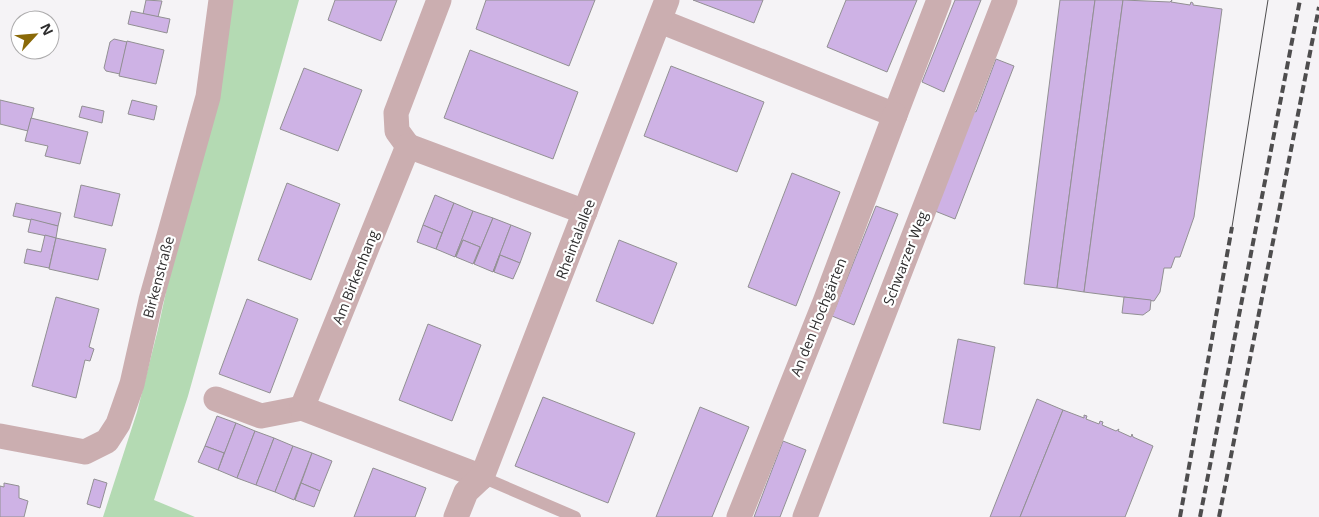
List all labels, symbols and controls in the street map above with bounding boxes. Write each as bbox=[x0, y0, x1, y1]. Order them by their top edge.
north arrow bbox=[10, 10, 60, 60]
text: N bbox=[36, 20, 58, 38]
street label: Rheintalallee bbox=[551, 196, 599, 282]
street label: Schwarzer Weg bbox=[878, 208, 932, 308]
street label: Am Birkenhang bbox=[327, 227, 383, 327]
street label: Birkenstraße bbox=[138, 234, 178, 320]
street label: An den Hochgärten bbox=[786, 255, 850, 379]

